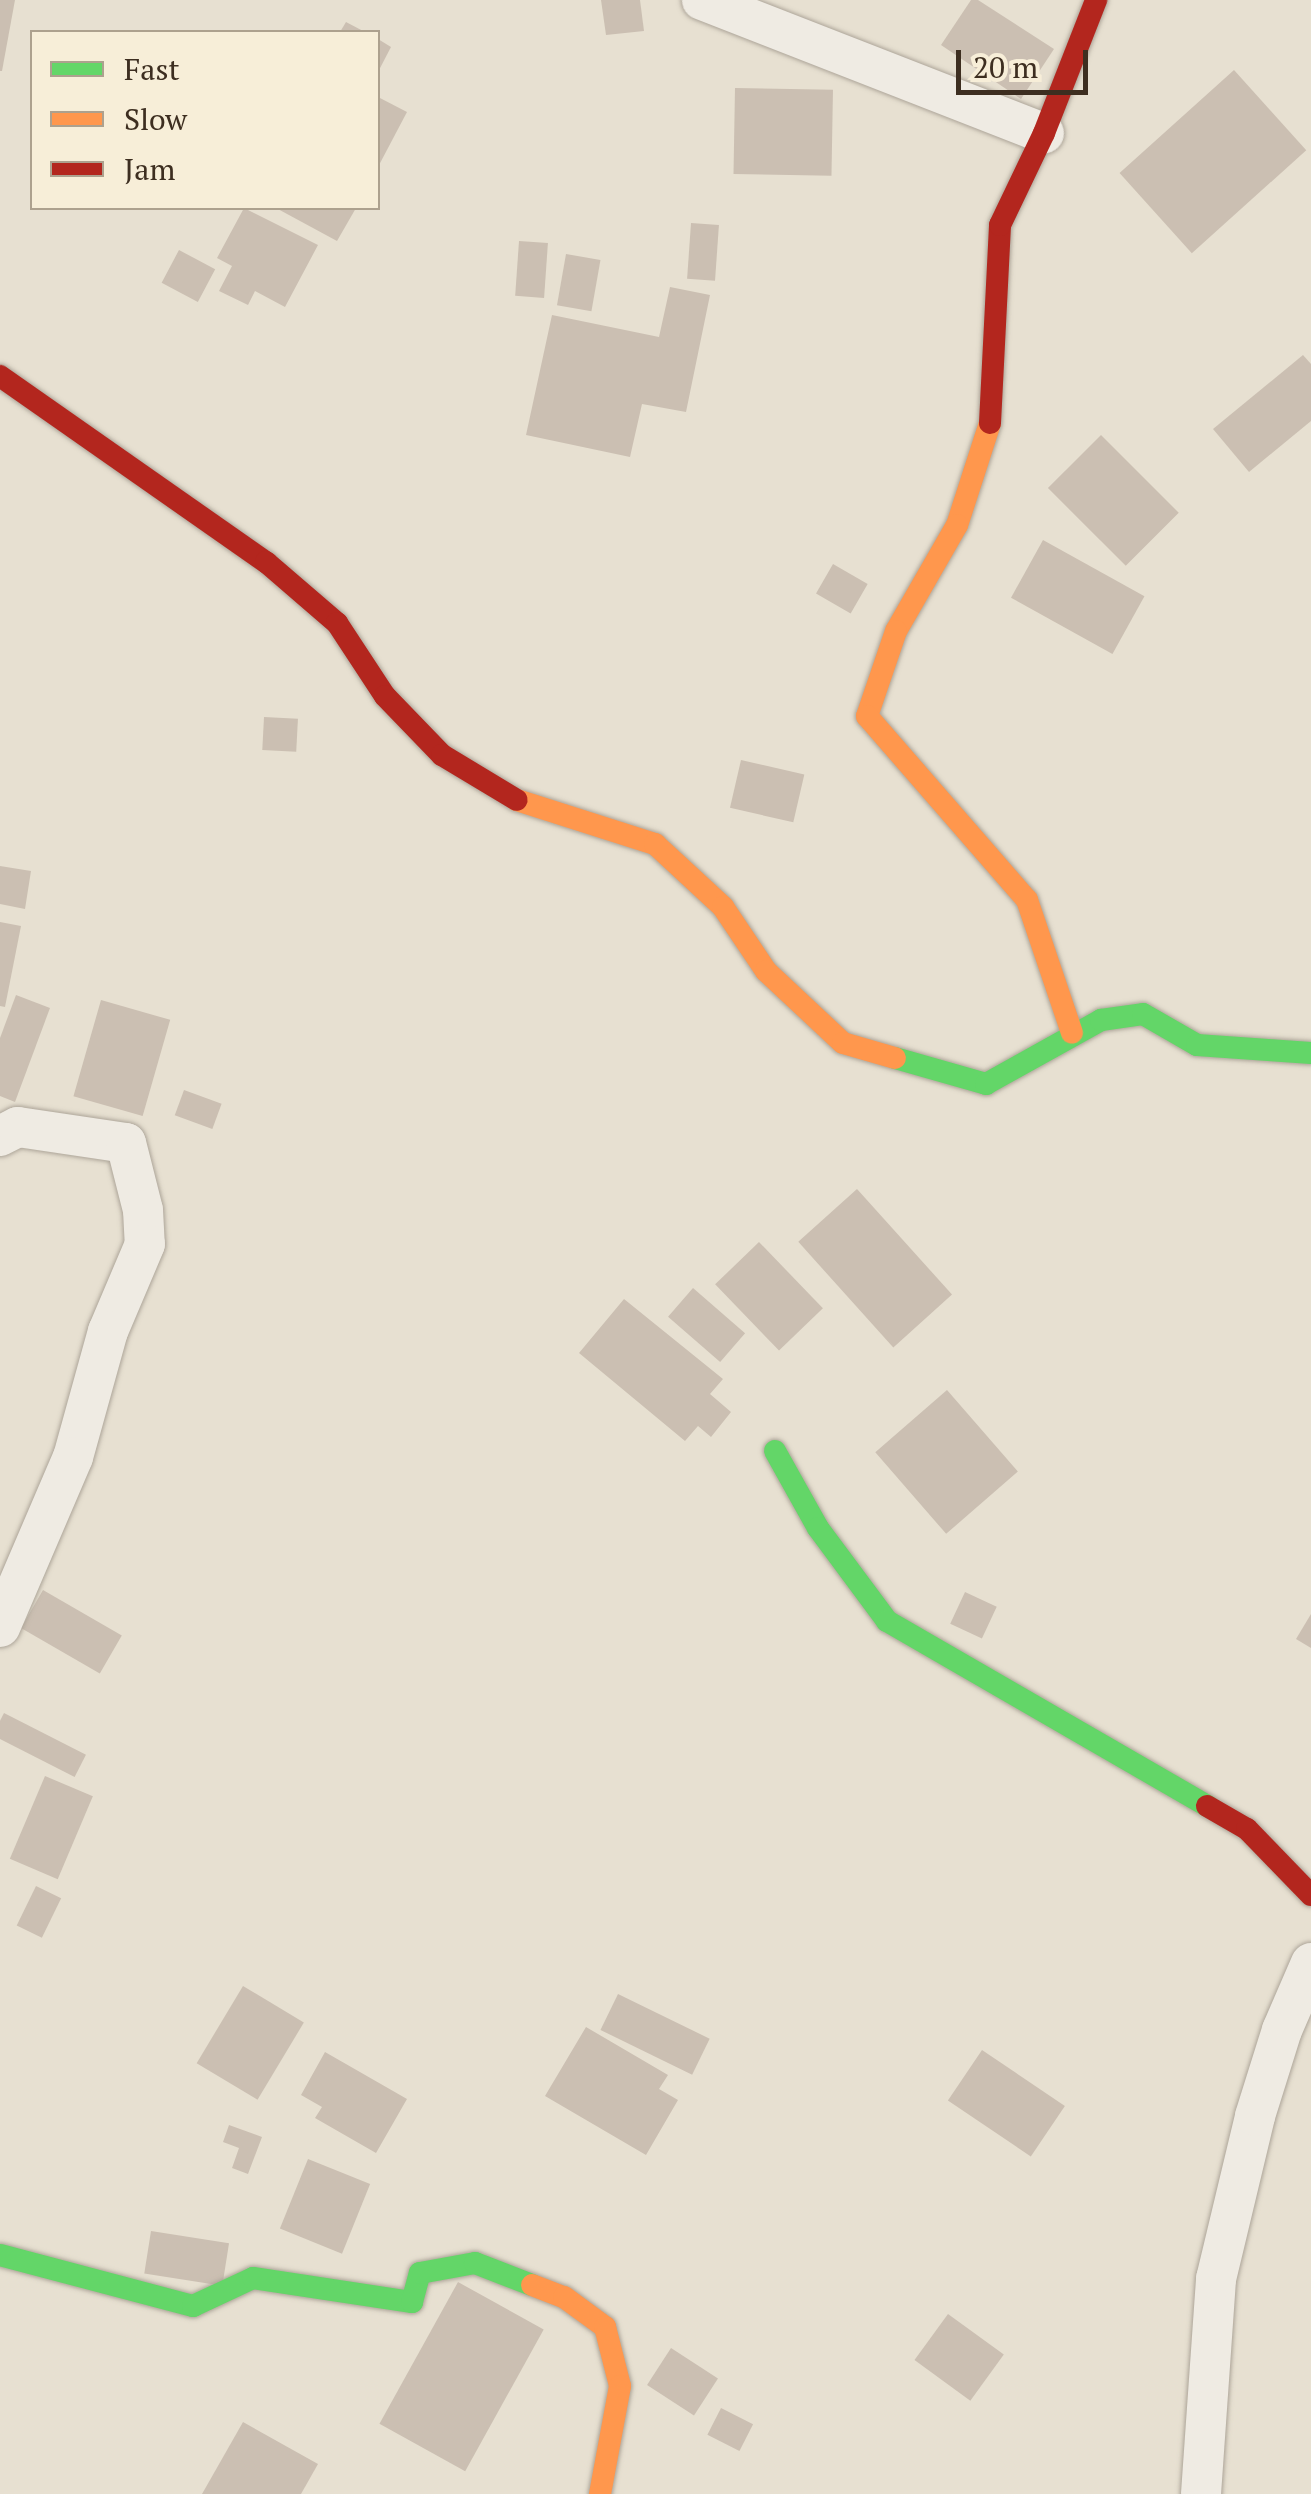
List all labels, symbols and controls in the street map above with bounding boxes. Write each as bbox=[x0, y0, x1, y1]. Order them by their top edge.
legend bbox=[30, 30, 380, 210]
scale bar bbox=[961, 30, 1094, 92]
text: 20 m bbox=[973, 47, 1038, 87]
text: Fast bbox=[124, 49, 180, 89]
text: Slow bbox=[124, 99, 187, 139]
text: Jam bbox=[124, 149, 175, 189]

